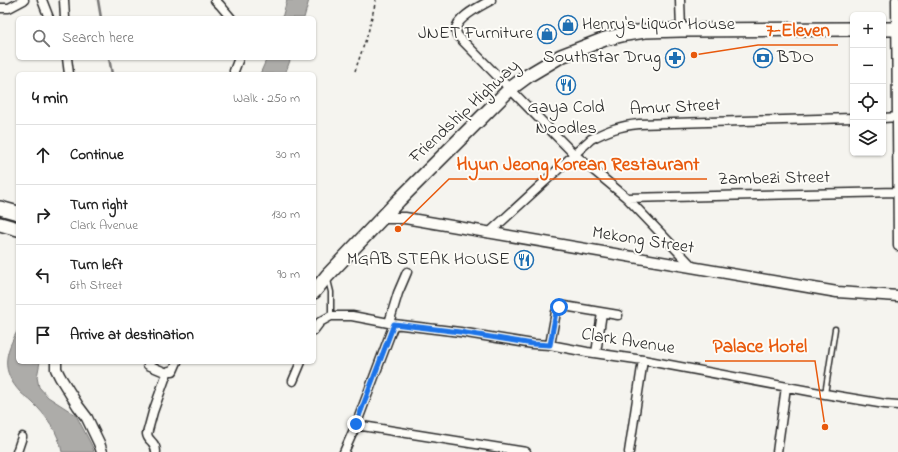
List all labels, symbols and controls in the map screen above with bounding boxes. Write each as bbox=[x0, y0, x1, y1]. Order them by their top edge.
place label: Henry's Liquor House bbox=[582, 12, 736, 38]
map controls bbox=[850, 12, 886, 156]
button: + bbox=[850, 12, 886, 48]
shop icon: Henry's Liquor House bbox=[557, 14, 579, 36]
callout: 7-Eleven bbox=[758, 14, 838, 45]
search box bbox=[16, 16, 316, 60]
text: 7-Eleven bbox=[766, 18, 830, 45]
place label: JNET Furniture bbox=[418, 21, 534, 47]
shop icon: JNET Furniture bbox=[536, 23, 558, 45]
icon: search bbox=[30, 27, 52, 49]
text: Search here bbox=[62, 27, 134, 49]
place label: Southstar Drug bbox=[543, 45, 661, 72]
place label: BDO bbox=[776, 45, 814, 71]
pharmacy icon: Southstar Drug bbox=[664, 47, 686, 69]
bank icon: BDO bbox=[752, 47, 774, 69]
button: − bbox=[850, 48, 886, 84]
street label: Friendship Highway bbox=[403, 54, 527, 172]
restaurant icon: Gaya Cold Noodles bbox=[555, 74, 577, 96]
button: locate bbox=[850, 84, 886, 120]
text: 4 min bbox=[32, 86, 68, 111]
text: Walk · 250 m bbox=[233, 89, 300, 108]
street label: Amur Street bbox=[629, 93, 721, 123]
place label: Gaya Cold Noodles bbox=[527, 95, 605, 142]
button: layers bbox=[850, 120, 886, 156]
icon: ahead bbox=[32, 144, 54, 166]
text: Continue bbox=[70, 144, 124, 166]
text: 30 m bbox=[276, 145, 300, 164]
callout: Hyun Jeong Korean Restaurant bbox=[449, 148, 707, 179]
text: Hyun Jeong Korean Restaurant bbox=[457, 152, 700, 181]
street label: Zambezi Street bbox=[718, 165, 830, 193]
text: Turn right bbox=[70, 194, 128, 216]
icon: right bbox=[32, 204, 54, 226]
text: 130 m bbox=[272, 205, 300, 224]
text: Clark Avenue bbox=[70, 216, 138, 235]
street label: Mekong Street bbox=[590, 220, 696, 263]
place label: MGAB STEAK HOUSE bbox=[347, 247, 510, 273]
restaurant icon: MGAB STEAK HOUSE bbox=[513, 249, 535, 271]
text: Turn left bbox=[70, 254, 123, 276]
icon: left bbox=[32, 264, 54, 286]
text: 90 m bbox=[277, 265, 300, 284]
text: 6th Street bbox=[70, 276, 122, 295]
route start bbox=[550, 298, 568, 316]
street label: Clark Avenue bbox=[579, 322, 678, 362]
icon: arrive bbox=[32, 324, 54, 346]
text: Arrive at destination bbox=[70, 324, 194, 346]
callout: Palace Hotel bbox=[705, 330, 815, 361]
text: Palace Hotel bbox=[713, 334, 807, 361]
route end bbox=[347, 415, 365, 433]

